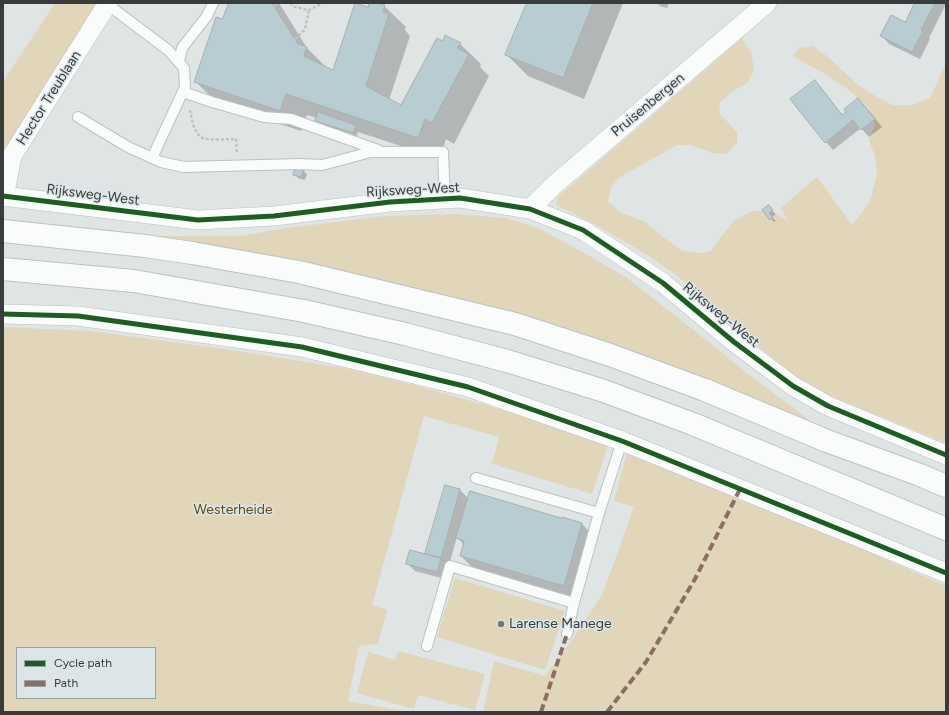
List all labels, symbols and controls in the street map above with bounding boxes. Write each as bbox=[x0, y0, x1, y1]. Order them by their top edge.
street label: Hector Treublaan bbox=[13, 48, 85, 148]
street label: Pruisenbergen bbox=[608, 70, 688, 140]
street label: Rijksweg-West bbox=[366, 179, 460, 201]
street label: Rijksweg-West bbox=[45, 181, 141, 209]
street label: Rijksweg-West bbox=[679, 279, 763, 351]
park label: Westerheide bbox=[193, 502, 273, 518]
place label: Larense Manege bbox=[509, 616, 612, 632]
marker: Larense Manege bbox=[496, 619, 506, 629]
legend bbox=[16, 647, 156, 699]
text: Cycle path bbox=[54, 656, 112, 670]
text: Path bbox=[54, 676, 78, 690]

